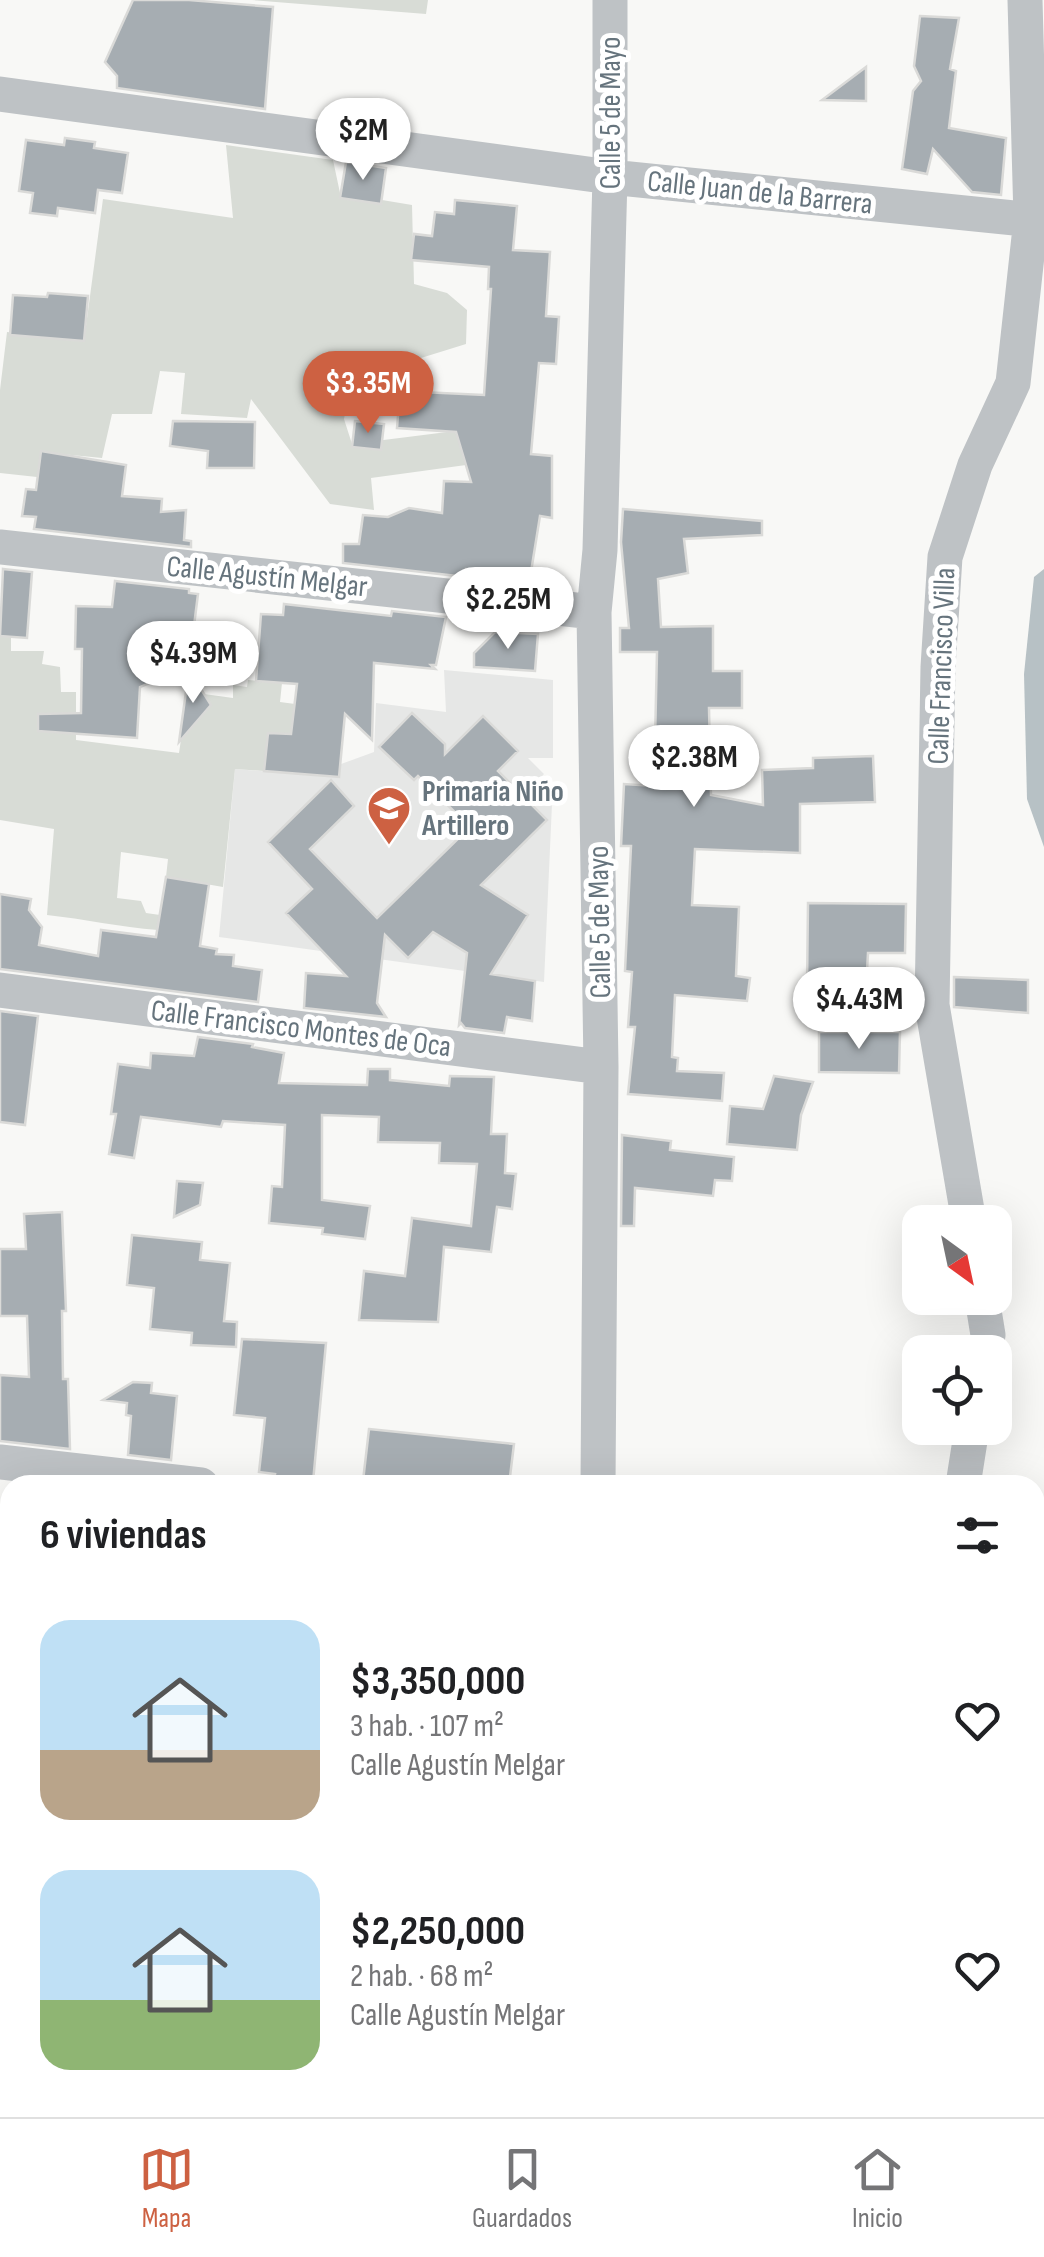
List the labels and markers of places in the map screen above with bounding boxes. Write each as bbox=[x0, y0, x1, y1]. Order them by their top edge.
pin: $2M bbox=[315, 98, 411, 183]
pin: $3.35M bbox=[287, 351, 449, 436]
pin: $2.25M bbox=[427, 567, 589, 652]
pin: $4.39M bbox=[112, 621, 274, 706]
pin: $2.38M bbox=[613, 725, 775, 810]
place label: Primaria Niño Artillero bbox=[421, 774, 564, 844]
school or university icon: Primaria Niño Artillero bbox=[366, 785, 412, 846]
pin: $4.43M bbox=[778, 967, 940, 1052]

